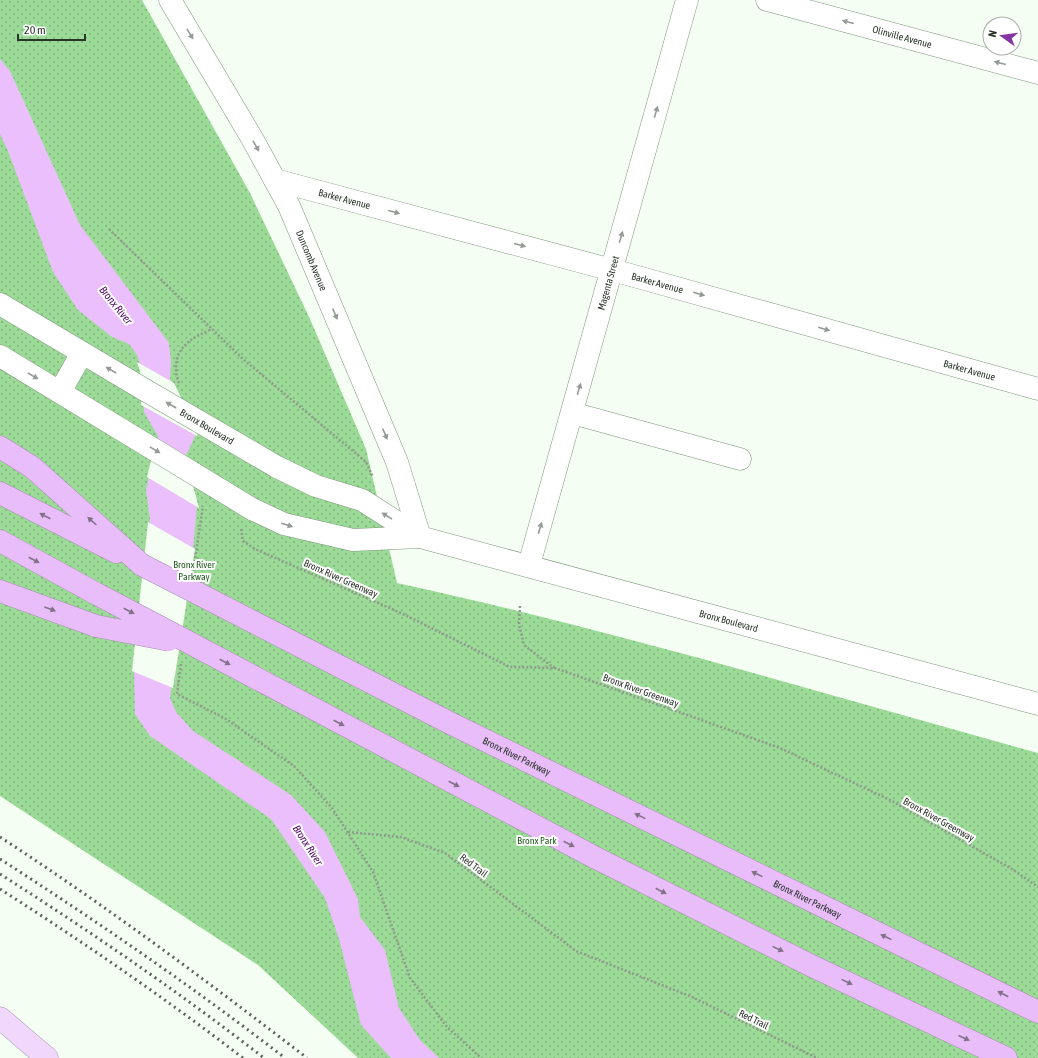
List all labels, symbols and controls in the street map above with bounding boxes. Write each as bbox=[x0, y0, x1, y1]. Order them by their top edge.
scale bar bbox=[18, 16, 85, 42]
north arrow bbox=[982, 16, 1022, 56]
one-way arrow bbox=[842, 19, 854, 25]
text: 20 m bbox=[24, 23, 46, 37]
street label: Olinville Avenue bbox=[871, 24, 933, 50]
one-way arrow bbox=[186, 28, 193, 40]
text: N bbox=[986, 29, 999, 38]
one-way arrow bbox=[994, 60, 1006, 66]
one-way arrow bbox=[653, 105, 659, 117]
one-way arrow bbox=[252, 140, 259, 151]
street label: Barker Avenue bbox=[317, 187, 372, 211]
one-way arrow bbox=[388, 209, 400, 215]
street label: Duncomb Avenue bbox=[294, 229, 329, 293]
one-way arrow bbox=[618, 231, 624, 243]
one-way arrow bbox=[513, 243, 526, 249]
street label: Magenta Street bbox=[596, 255, 621, 311]
street label: Barker Avenue bbox=[630, 271, 685, 296]
water label: Bronx River bbox=[97, 284, 135, 327]
one-way arrow bbox=[693, 292, 705, 298]
one-way arrow bbox=[332, 308, 338, 320]
one-way arrow bbox=[819, 326, 831, 332]
street label: Barker Avenue bbox=[942, 358, 997, 383]
one-way arrow bbox=[105, 367, 117, 374]
one-way arrow bbox=[27, 373, 39, 380]
one-way arrow bbox=[576, 383, 582, 395]
one-way arrow bbox=[165, 401, 177, 408]
street label: Bronx Boulevard bbox=[178, 407, 236, 447]
one-way arrow bbox=[382, 428, 388, 439]
one-way arrow bbox=[150, 446, 160, 454]
one-way arrow bbox=[382, 512, 392, 520]
one-way arrow bbox=[39, 513, 50, 520]
one-way arrow bbox=[87, 516, 97, 525]
one-way arrow bbox=[282, 522, 294, 528]
one-way arrow bbox=[537, 522, 543, 534]
one-way arrow bbox=[28, 557, 40, 563]
street label: Bronx River Greenway bbox=[302, 557, 379, 600]
park label: Bronx River Parkway bbox=[173, 559, 216, 582]
one-way arrow bbox=[44, 607, 56, 613]
one-way arrow bbox=[124, 608, 135, 614]
street label: Bronx Boulevard bbox=[698, 608, 759, 634]
one-way arrow bbox=[219, 659, 230, 665]
street label: Bronx River Greenway bbox=[602, 672, 680, 709]
one-way arrow bbox=[334, 720, 345, 726]
street label: Bronx River Parkway bbox=[481, 735, 552, 778]
one-way arrow bbox=[448, 781, 460, 787]
street label: Bronx River Greenway bbox=[901, 795, 976, 844]
one-way arrow bbox=[635, 813, 646, 820]
water label: Bronx River bbox=[291, 823, 326, 868]
park label: Bronx Park bbox=[517, 835, 557, 846]
one-way arrow bbox=[564, 841, 575, 847]
street label: Red Trail bbox=[458, 851, 490, 880]
one-way arrow bbox=[751, 871, 763, 877]
street label: Bronx River Parkway bbox=[772, 878, 843, 921]
one-way arrow bbox=[656, 888, 667, 894]
one-way arrow bbox=[881, 934, 892, 940]
one-way arrow bbox=[772, 946, 784, 952]
one-way arrow bbox=[841, 979, 853, 985]
one-way arrow bbox=[997, 991, 1009, 998]
street label: Red Trail bbox=[737, 1008, 771, 1032]
one-way arrow bbox=[959, 1035, 970, 1041]

